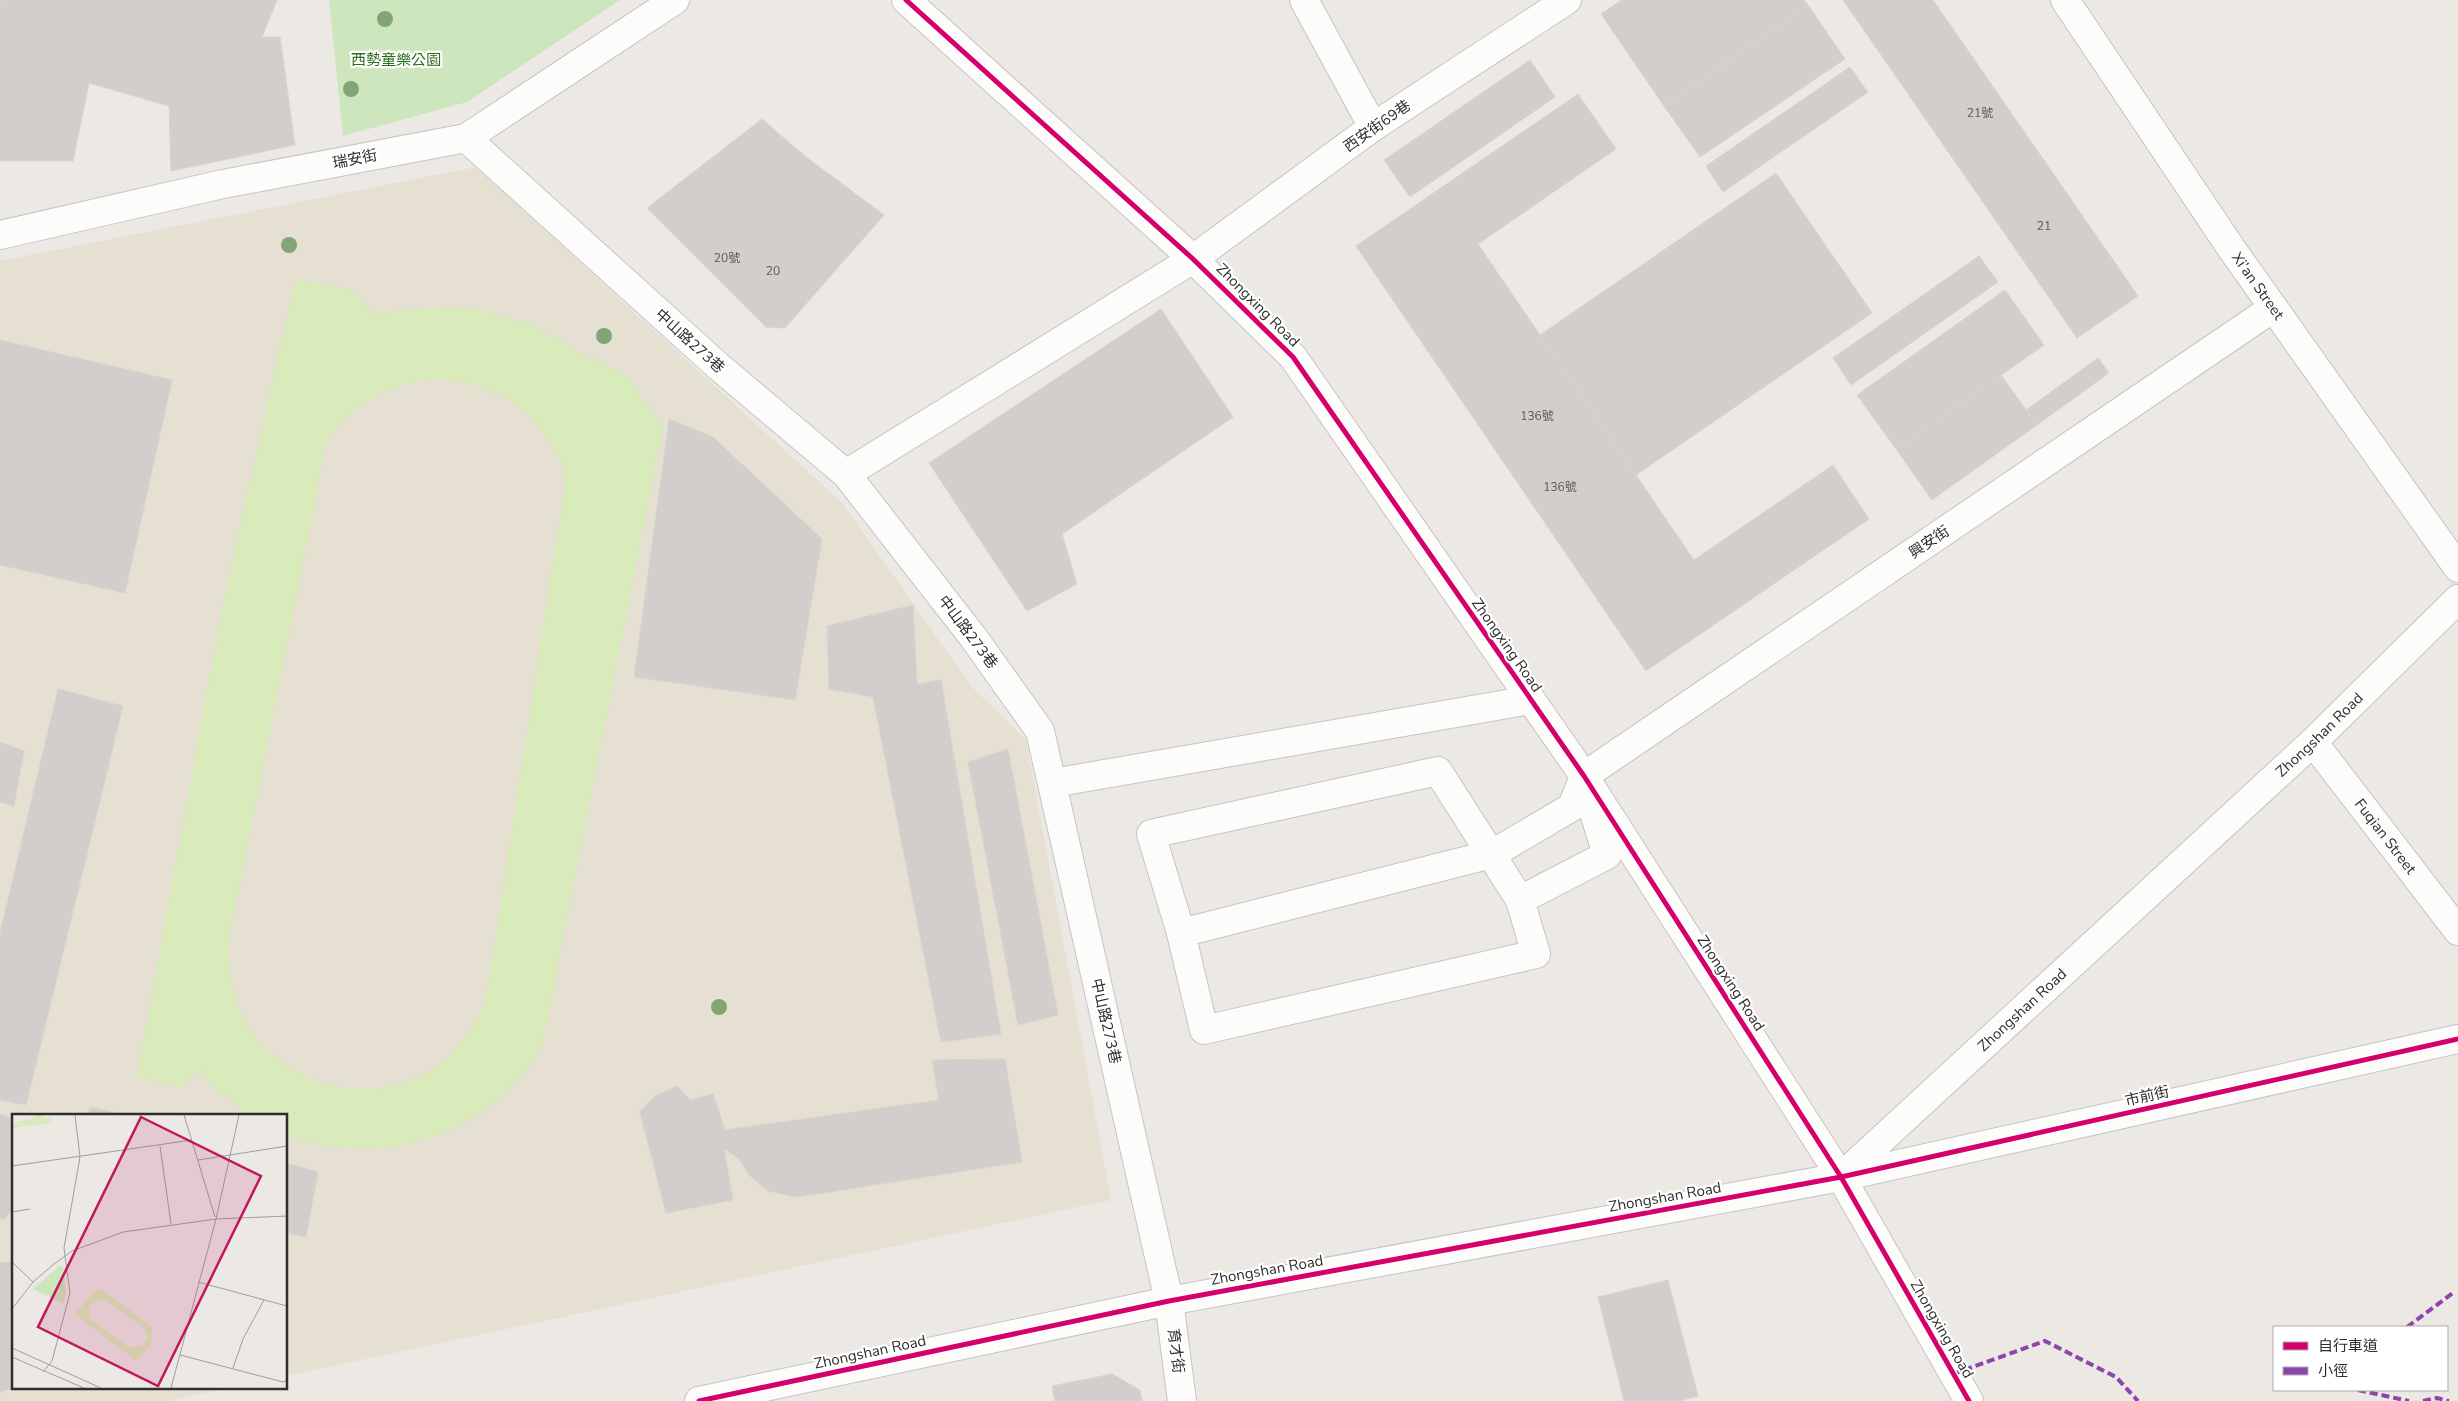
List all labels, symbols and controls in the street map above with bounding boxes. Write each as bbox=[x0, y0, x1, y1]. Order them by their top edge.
park label: 西勢童樂公園 bbox=[351, 50, 441, 70]
street label: 西安街69巷 bbox=[1339, 95, 1415, 157]
house number: 21號 bbox=[1967, 105, 1993, 121]
street label: 瑞安街 bbox=[331, 145, 379, 173]
house number: 21 bbox=[2037, 218, 2051, 234]
street label: Xi’an Street bbox=[2227, 248, 2289, 324]
house number: 20號 bbox=[714, 250, 740, 266]
street label: Zhongxing Road bbox=[1212, 259, 1304, 351]
house number: 20 bbox=[766, 263, 780, 279]
street label: 中山路273巷 bbox=[651, 304, 729, 378]
house number: 136號 bbox=[1520, 408, 1554, 424]
house number: 136號 bbox=[1543, 479, 1577, 495]
street label: 興安街 bbox=[1905, 521, 1953, 563]
street label: 中山路273巷 bbox=[934, 591, 1002, 673]
street label: Zhongxing Road bbox=[1467, 594, 1547, 696]
street label: Zhongshan Road bbox=[2271, 688, 2367, 782]
street label: Fuqian Street bbox=[2350, 795, 2421, 879]
street label: Zhongxing Road bbox=[1693, 931, 1769, 1035]
street label: Zhongshan Road bbox=[1973, 964, 2071, 1056]
street label: 中山路273巷 bbox=[1086, 976, 1126, 1066]
street label: 市前街 bbox=[2123, 1081, 2171, 1111]
inset map bbox=[12, 1114, 288, 1388]
street label: Zhongshan Road bbox=[1607, 1177, 1723, 1217]
street label: Zhongshan Road bbox=[1209, 1250, 1325, 1290]
street label: Zhongxing Road bbox=[1906, 1276, 1978, 1382]
legend bbox=[2273, 1326, 2448, 1391]
street label: 育才街 bbox=[1163, 1327, 1189, 1375]
street label: Zhongshan Road bbox=[812, 1330, 928, 1374]
text: 自行車道 bbox=[2318, 1336, 2378, 1356]
text: 小徑 bbox=[2318, 1361, 2348, 1381]

